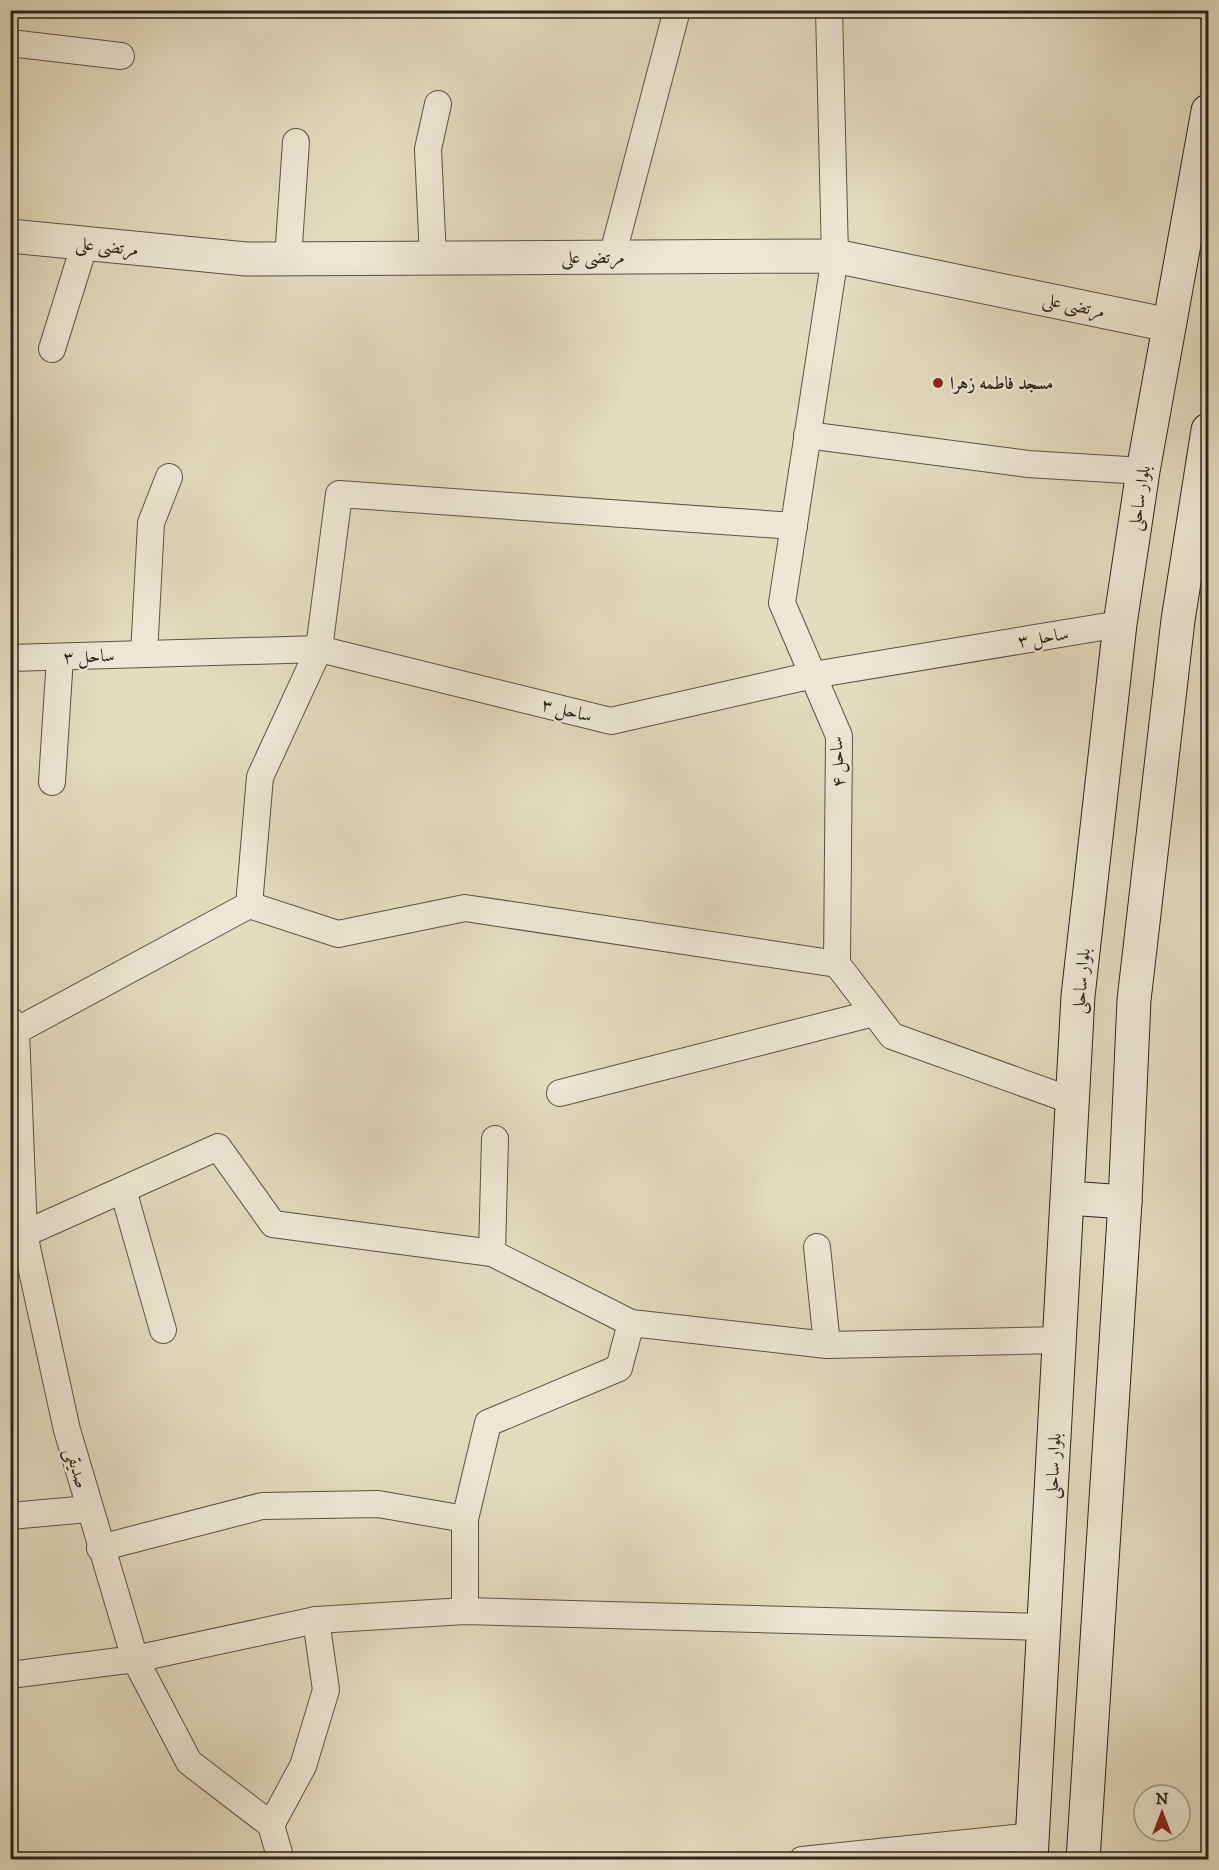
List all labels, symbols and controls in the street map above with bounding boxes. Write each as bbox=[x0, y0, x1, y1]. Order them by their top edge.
street label: مرتضی علی bbox=[74, 233, 140, 262]
street label: مرتضی علی bbox=[561, 247, 625, 270]
street label: مرتضی علی bbox=[1040, 289, 1107, 324]
place label: مسجد فاطمه زهرا bbox=[950, 373, 1053, 395]
marker: مسجد فاطمه زهرا bbox=[931, 376, 945, 390]
street label: بلوار ساحلی bbox=[1124, 464, 1157, 533]
street label: ساحل ۳ bbox=[1016, 623, 1070, 654]
street label: ساحل ۳ bbox=[63, 645, 115, 670]
street label: ساحل ۳ bbox=[539, 694, 594, 729]
street label: ساحل ۴ bbox=[826, 736, 851, 788]
street label: بلوار ساحلی bbox=[1068, 947, 1097, 1015]
street label: بلوار ساحلی bbox=[1041, 1433, 1068, 1500]
street label: صدیقی bbox=[59, 1446, 92, 1491]
north arrow bbox=[1132, 1783, 1192, 1843]
text: N bbox=[1155, 1789, 1169, 1809]

